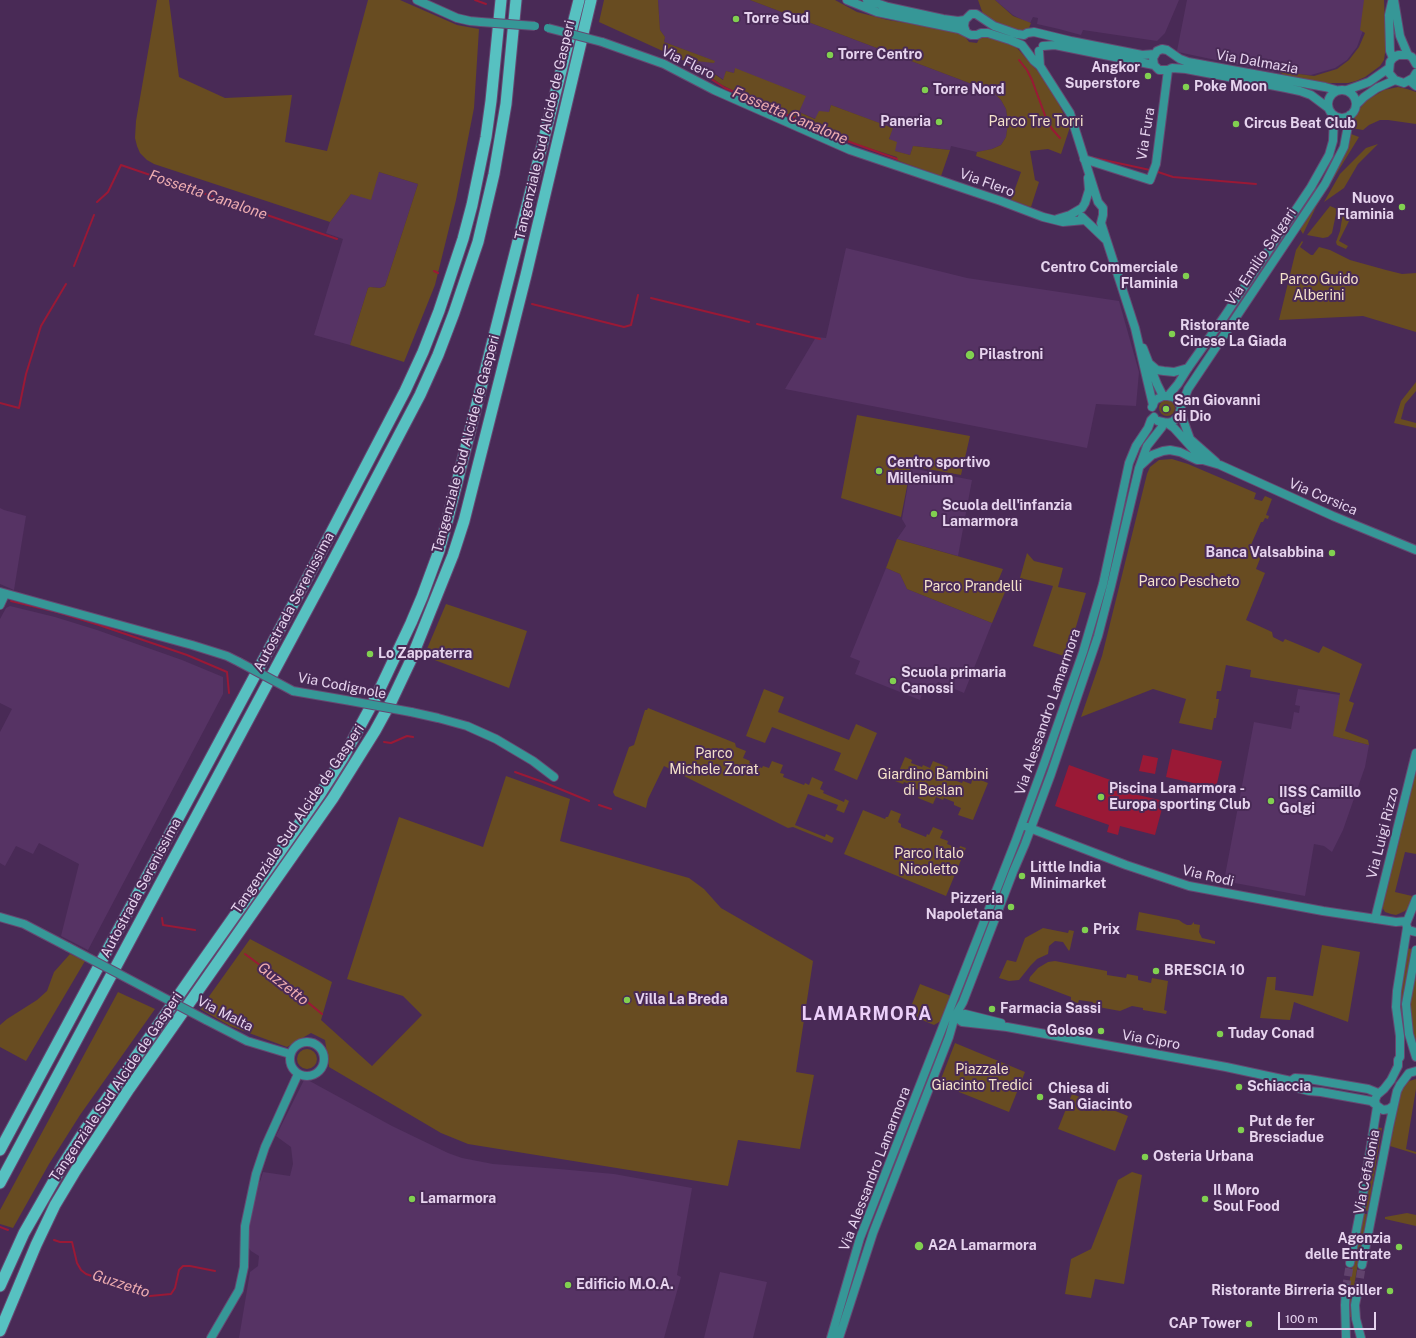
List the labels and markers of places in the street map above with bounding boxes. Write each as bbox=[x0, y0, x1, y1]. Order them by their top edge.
place label: Torre Sud bbox=[744, 11, 809, 27]
marker: Torre Sud bbox=[731, 14, 741, 24]
place label: Torre Centro bbox=[838, 47, 922, 63]
marker: Torre Centro bbox=[825, 50, 835, 60]
place label: Angkor Superstore bbox=[1065, 60, 1140, 92]
marker: Angkor Superstore bbox=[1143, 71, 1153, 81]
place label: Poke Moon bbox=[1194, 79, 1267, 95]
place label: Torre Nord bbox=[933, 82, 1004, 98]
marker: Poke Moon bbox=[1181, 82, 1191, 92]
marker: Torre Nord bbox=[920, 85, 930, 95]
place label: Paneria bbox=[880, 114, 931, 130]
place label: Circus Beat Club bbox=[1244, 116, 1356, 132]
marker: Paneria bbox=[934, 117, 944, 127]
marker: Circus Beat Club bbox=[1231, 119, 1241, 129]
place label: Nuovo Flaminia bbox=[1337, 191, 1394, 224]
marker: Nuovo Flaminia bbox=[1397, 202, 1407, 212]
place label: Centro Commerciale Flaminia bbox=[1040, 260, 1178, 292]
marker: Centro Commerciale Flaminia bbox=[1181, 271, 1191, 281]
place label: Ristorante Cinese La Giada bbox=[1180, 318, 1287, 350]
marker: Ristorante Cinese La Giada bbox=[1167, 329, 1177, 339]
place label: Pilastroni bbox=[979, 347, 1043, 363]
marker: Pilastroni bbox=[964, 349, 976, 361]
place label: San Giovanni di Dio bbox=[1174, 393, 1260, 426]
marker: San Giovanni di Dio bbox=[1161, 404, 1171, 414]
place label: Centro sportivo Millenium bbox=[887, 455, 990, 488]
marker: Centro sportivo Millenium bbox=[874, 466, 884, 476]
place label: Scuola dell'infanzia Lamarmora bbox=[942, 498, 1072, 530]
marker: Scuola dell'infanzia Lamarmora bbox=[929, 509, 939, 519]
place label: Banca Valsabbina bbox=[1206, 545, 1324, 561]
marker: Banca Valsabbina bbox=[1327, 548, 1337, 558]
place label: Lo Zappaterra bbox=[378, 646, 472, 662]
marker: Lo Zappaterra bbox=[365, 649, 375, 659]
place label: Scuola primaria Canossi bbox=[901, 665, 1006, 698]
marker: Scuola primaria Canossi bbox=[888, 676, 898, 686]
place label: Piscina Lamarmora - Europa sporting Club bbox=[1109, 781, 1250, 814]
place label: IISS Camillo Golgi bbox=[1279, 785, 1361, 818]
marker: Piscina Lamarmora - Europa sporting Club bbox=[1096, 792, 1106, 802]
marker: IISS Camillo Golgi bbox=[1266, 796, 1276, 806]
place label: Little India Minimarket bbox=[1030, 860, 1106, 892]
marker: Little India Minimarket bbox=[1017, 871, 1027, 881]
place label: Pizzeria Napoletana bbox=[926, 891, 1003, 924]
marker: Pizzeria Napoletana bbox=[1006, 902, 1016, 912]
place label: Prix bbox=[1093, 922, 1120, 938]
marker: Prix bbox=[1080, 925, 1090, 935]
place label: BRESCIA 10 bbox=[1164, 963, 1245, 979]
marker: BRESCIA 10 bbox=[1151, 966, 1161, 976]
place label: Villa La Breda bbox=[635, 992, 728, 1008]
marker: Villa La Breda bbox=[622, 995, 632, 1005]
place label: Farmacia Sassi bbox=[1000, 1001, 1101, 1017]
marker: Farmacia Sassi bbox=[987, 1004, 997, 1014]
place label: Goloso bbox=[1047, 1023, 1093, 1039]
marker: Goloso bbox=[1096, 1026, 1106, 1036]
place label: Tuday Conad bbox=[1228, 1026, 1314, 1042]
marker: Tuday Conad bbox=[1215, 1029, 1225, 1039]
place label: Schiaccia bbox=[1247, 1079, 1311, 1095]
place label: Chiesa di San Giacinto bbox=[1048, 1081, 1132, 1114]
marker: Schiaccia bbox=[1234, 1082, 1244, 1092]
marker: Chiesa di San Giacinto bbox=[1035, 1092, 1045, 1102]
place label: Put de fer Bresciadue bbox=[1249, 1114, 1324, 1146]
marker: Put de fer Bresciadue bbox=[1236, 1125, 1246, 1135]
place label: Osteria Urbana bbox=[1153, 1149, 1254, 1165]
marker: Osteria Urbana bbox=[1140, 1152, 1150, 1162]
place label: Il Moro Soul Food bbox=[1213, 1183, 1280, 1216]
place label: Lamarmora bbox=[420, 1191, 496, 1207]
marker: Lamarmora bbox=[407, 1194, 417, 1204]
marker: Il Moro Soul Food bbox=[1200, 1194, 1210, 1204]
place label: Agenzia delle Entrate bbox=[1305, 1231, 1391, 1264]
place label: A2A Lamarmora bbox=[928, 1238, 1037, 1254]
marker: A2A Lamarmora bbox=[913, 1240, 925, 1252]
marker: Agenzia delle Entrate bbox=[1394, 1242, 1404, 1252]
place label: Edificio M.O.A. bbox=[576, 1277, 674, 1293]
marker: Edificio M.O.A. bbox=[563, 1280, 573, 1290]
place label: Ristorante Birreria Spiller bbox=[1211, 1283, 1382, 1299]
marker: Ristorante Birreria Spiller bbox=[1385, 1286, 1395, 1296]
place label: CAP Tower bbox=[1169, 1316, 1241, 1332]
marker: CAP Tower bbox=[1244, 1319, 1254, 1329]

